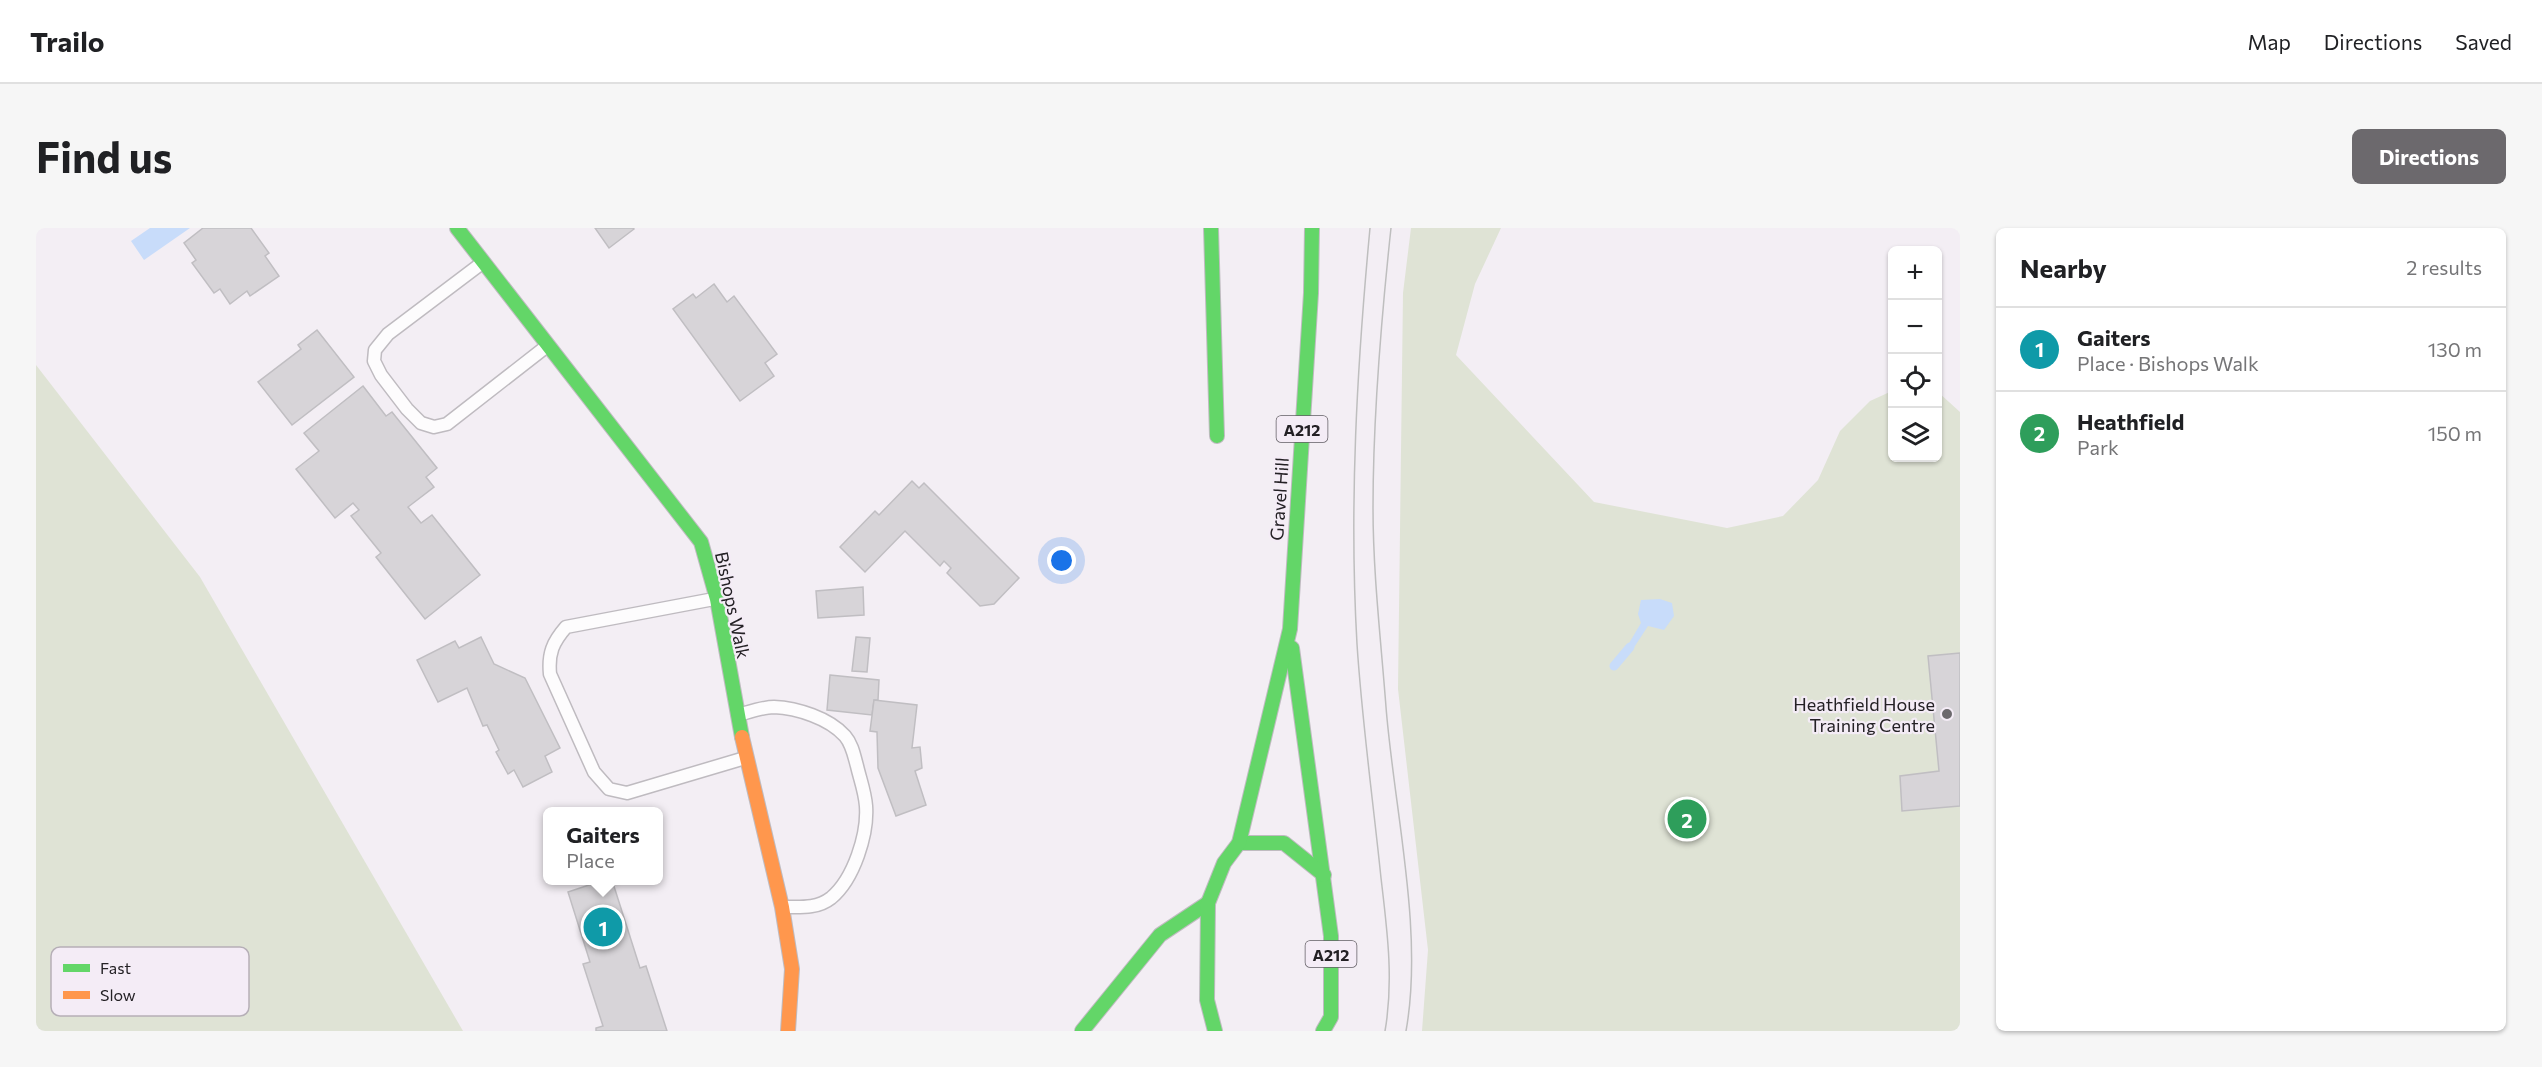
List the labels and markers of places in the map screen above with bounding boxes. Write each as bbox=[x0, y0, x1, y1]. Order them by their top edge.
place label: Heathfield House Training Centre bbox=[1793, 693, 1935, 736]
marker: Heathfield House Training Centre bbox=[1940, 707, 1954, 721]
pin: 2 bbox=[1668, 796, 1706, 842]
pin: 1 bbox=[584, 904, 622, 950]

